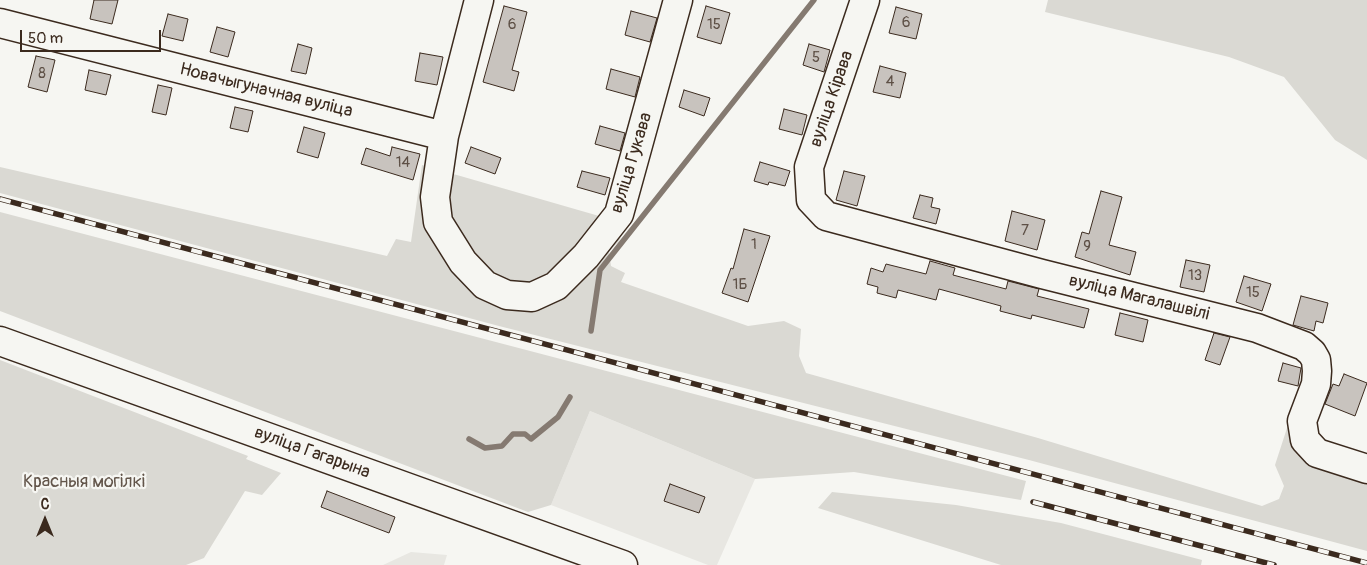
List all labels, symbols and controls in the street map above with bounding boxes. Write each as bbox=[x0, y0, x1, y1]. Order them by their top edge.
house number: 6 bbox=[902, 14, 910, 32]
house number: 6 bbox=[508, 16, 516, 34]
house number: 15 bbox=[707, 16, 721, 34]
scale bar bbox=[22, 20, 164, 52]
text: 50 m bbox=[28, 29, 63, 48]
street label: вуліца Кірава bbox=[805, 48, 859, 150]
house number: 5 bbox=[812, 49, 820, 67]
street label: Новачыгуначная вуліца bbox=[177, 59, 355, 123]
house number: 8 bbox=[38, 65, 46, 83]
house number: 4 bbox=[886, 73, 894, 91]
street label: вуліца Гукава bbox=[606, 110, 658, 216]
house number: 14 bbox=[396, 154, 410, 172]
house number: 7 bbox=[1021, 222, 1029, 240]
house number: 1 bbox=[751, 236, 757, 254]
house number: 9 bbox=[1083, 238, 1091, 256]
house number: 13 bbox=[1188, 267, 1202, 285]
street label: вуліца Магалашвілі bbox=[1067, 270, 1211, 326]
house number: 1Б bbox=[733, 276, 747, 294]
house number: 15 bbox=[1246, 284, 1260, 302]
street label: вуліца Гагарына bbox=[251, 422, 373, 484]
park label: Красныя могілкі bbox=[23, 471, 145, 493]
north arrow bbox=[20, 495, 70, 545]
text: С bbox=[41, 496, 49, 513]

